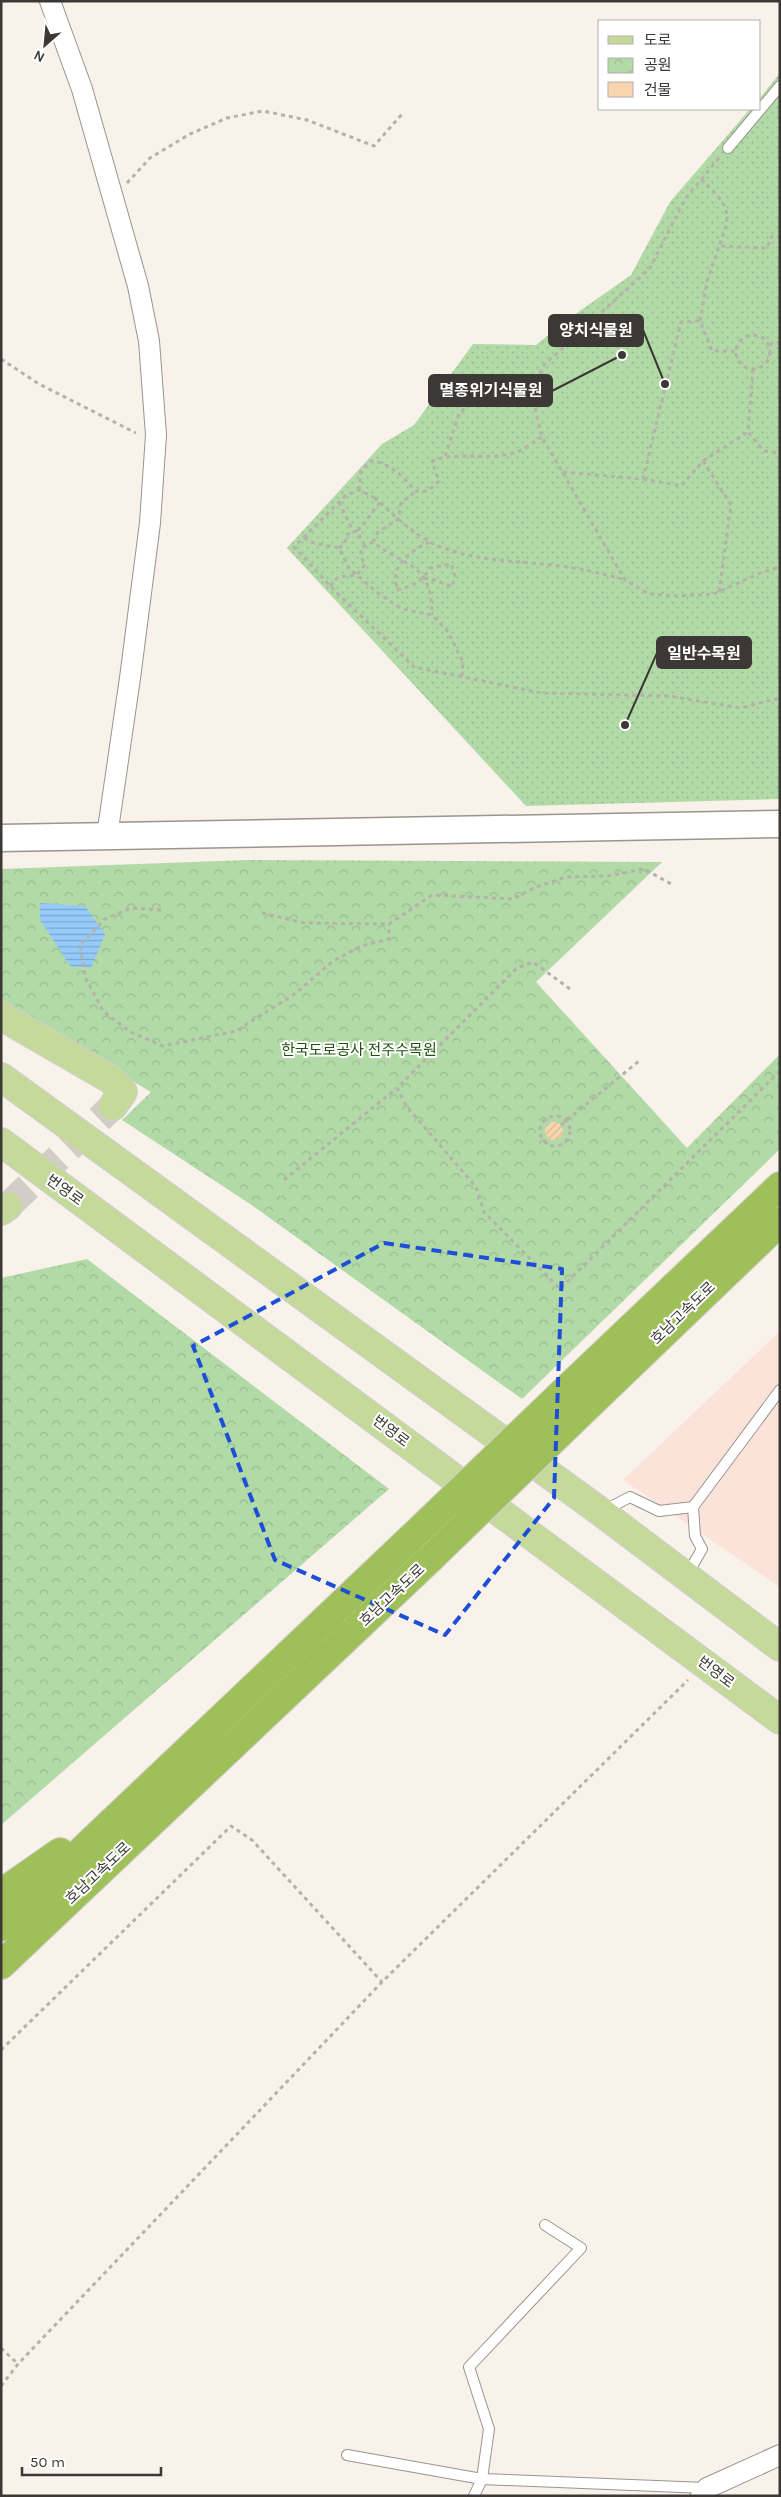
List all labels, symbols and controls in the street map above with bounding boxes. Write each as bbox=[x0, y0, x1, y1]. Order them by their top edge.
north arrow bbox=[20, 20, 70, 70]
legend bbox=[598, 20, 761, 110]
text: 도로 bbox=[644, 31, 672, 49]
text: N bbox=[31, 46, 48, 66]
text: 공원 bbox=[644, 56, 672, 74]
text: 건물 bbox=[644, 81, 672, 99]
callout: 양치식물원 bbox=[549, 315, 643, 346]
text: 양치식물원 bbox=[559, 321, 633, 340]
callout: 멸종위기식물원 bbox=[429, 375, 552, 406]
text: 멸종위기식물원 bbox=[439, 381, 543, 400]
callout: 일반수목원 bbox=[657, 637, 751, 668]
text: 일반수목원 bbox=[667, 644, 741, 663]
park label: 한국도로공사 전주수목원 bbox=[281, 1041, 437, 1059]
street label: 번영로 bbox=[43, 1171, 87, 1209]
street label: 호남고속도로 bbox=[647, 1278, 719, 1348]
street label: 번영로 bbox=[369, 1411, 413, 1451]
street label: 호남고속도로 bbox=[356, 1560, 428, 1630]
street label: 번영로 bbox=[694, 1652, 738, 1692]
street label: 호남고속도로 bbox=[62, 1838, 134, 1908]
scale bar bbox=[22, 2444, 161, 2476]
text: 50 m bbox=[30, 2453, 65, 2471]

